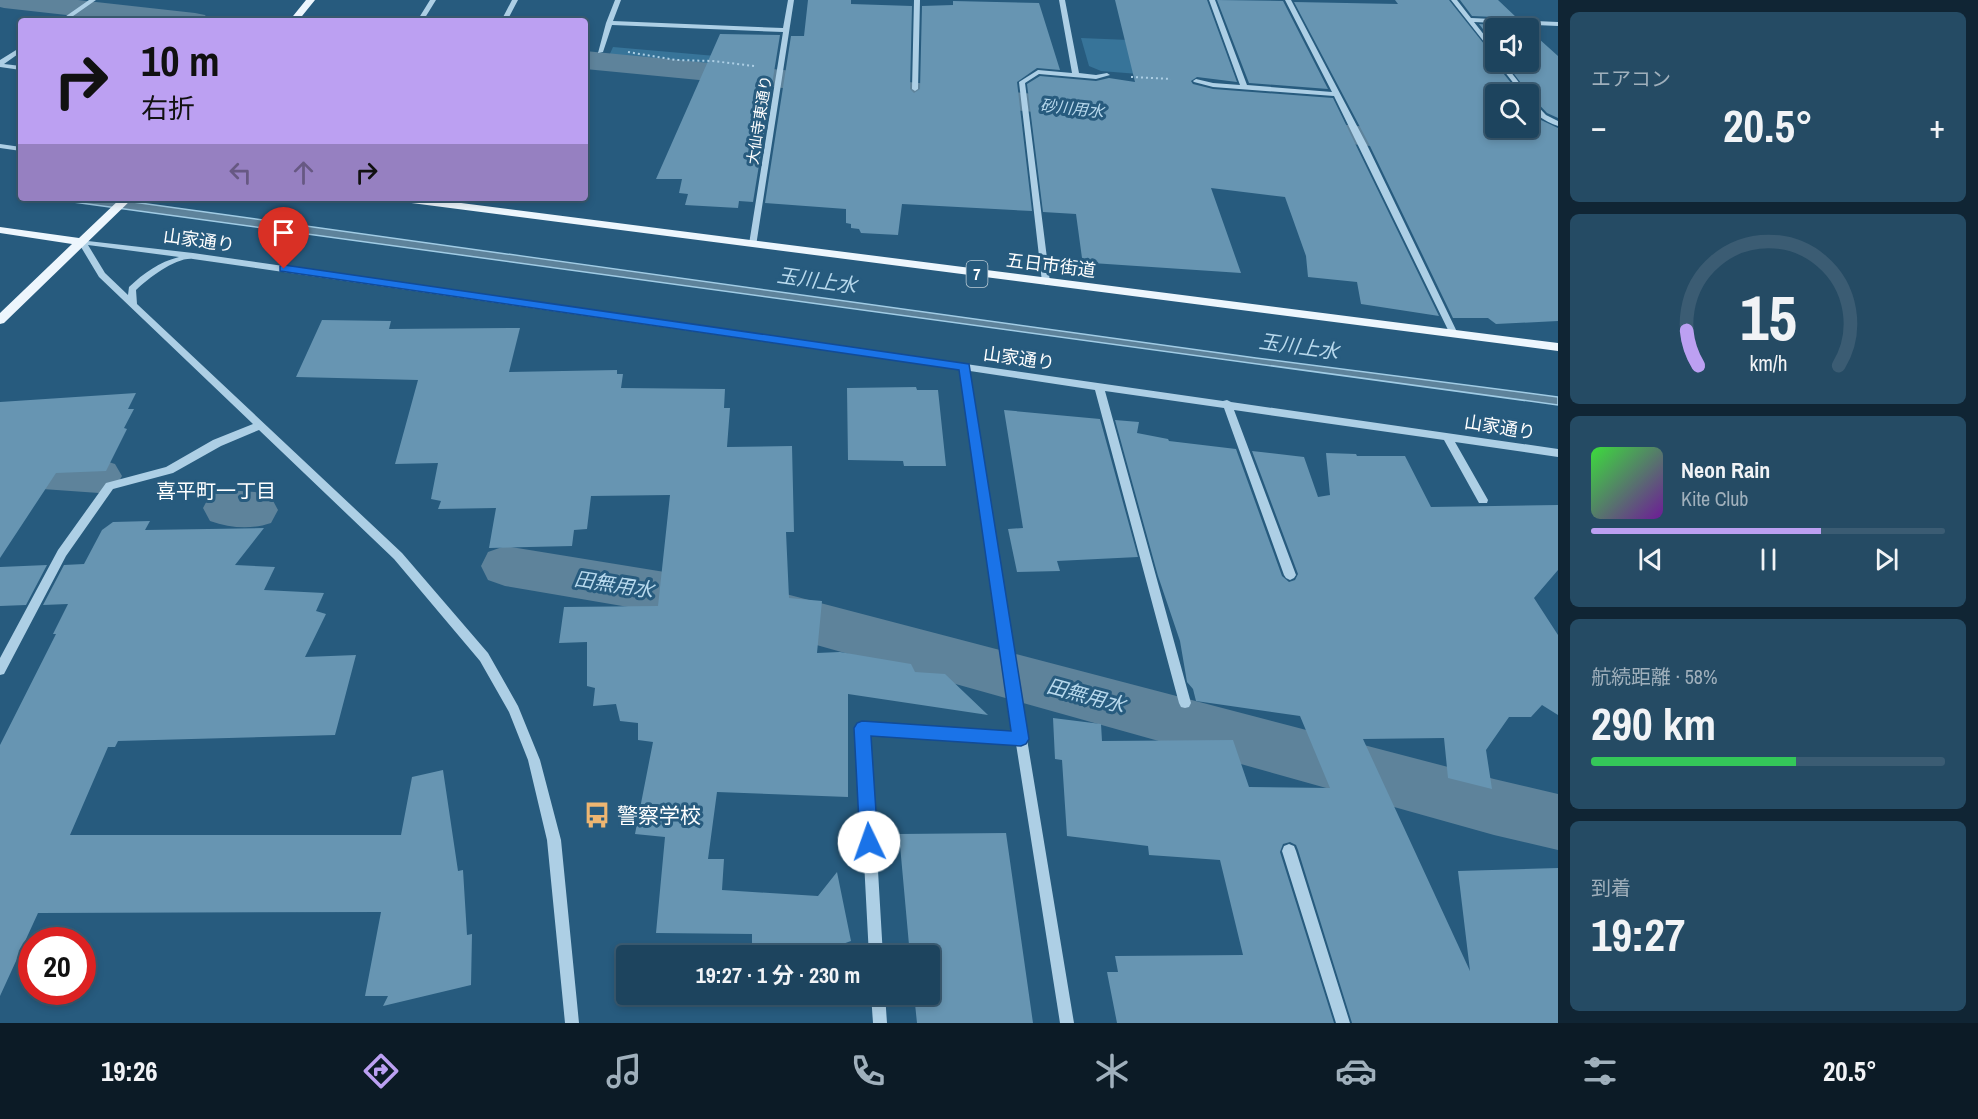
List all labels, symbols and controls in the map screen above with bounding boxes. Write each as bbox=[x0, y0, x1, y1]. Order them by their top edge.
map controls bbox=[1485, 18, 1539, 138]
button: sound bbox=[1485, 18, 1539, 72]
text: 10 m bbox=[141, 33, 220, 89]
icon: right bbox=[42, 42, 120, 120]
text: エアコン bbox=[1591, 65, 1671, 92]
street label: 大仙寺東通り bbox=[742, 74, 776, 166]
button: search bbox=[1485, 84, 1539, 138]
text: 右折 bbox=[141, 90, 195, 126]
water label: 砂川用水 bbox=[1039, 94, 1107, 122]
text: 20.5° bbox=[1723, 95, 1813, 156]
text: − bbox=[1591, 104, 1607, 148]
text: + bbox=[1929, 104, 1945, 148]
icon: left bbox=[224, 156, 257, 189]
icon: ahead bbox=[287, 156, 320, 189]
icon: right bbox=[350, 156, 383, 189]
pin bbox=[258, 207, 309, 269]
icon: arrive bbox=[267, 216, 300, 249]
street label: 山家通り bbox=[162, 223, 236, 257]
street label: 五日市街道 bbox=[1005, 247, 1097, 283]
water label: 玉川上水 bbox=[776, 261, 860, 299]
road number: 7 bbox=[966, 261, 988, 287]
text: 15 bbox=[1740, 275, 1796, 359]
water label: 玉川上水 bbox=[1258, 327, 1342, 365]
street label: 山家通り bbox=[982, 341, 1056, 375]
text: km/h bbox=[1749, 350, 1787, 379]
street label: 山家通り bbox=[1462, 409, 1538, 445]
text: Neon Rain bbox=[1681, 455, 1770, 485]
district label: 喜平町一丁目 bbox=[156, 477, 276, 504]
text: Kite Club bbox=[1681, 485, 1748, 512]
icon: previous bbox=[1634, 543, 1667, 576]
icon: pause bbox=[1752, 543, 1785, 576]
icon: next bbox=[1870, 543, 1903, 576]
water label: 田無用水 bbox=[572, 564, 658, 604]
text: 航続距離 · 58% bbox=[1591, 663, 1718, 690]
water label: 田無用水 bbox=[1044, 672, 1130, 719]
text: 290 km bbox=[1591, 693, 1716, 754]
bus stop icon: 警察学校 bbox=[582, 800, 612, 830]
place label: 警察学校 bbox=[617, 801, 701, 830]
position arrow bbox=[837, 810, 901, 874]
text: 到着 bbox=[1591, 874, 1631, 901]
text: 19:27 bbox=[1591, 904, 1685, 965]
speed limit sign: 20 bbox=[18, 927, 96, 1005]
text: 19:27 · 1 分 · 230 m bbox=[696, 960, 860, 990]
icon: directions bbox=[360, 1050, 402, 1092]
icon: music bbox=[603, 1050, 645, 1092]
icon: phone bbox=[847, 1050, 889, 1092]
icon: climate bbox=[1091, 1050, 1133, 1092]
icon: car bbox=[1335, 1050, 1377, 1092]
icon: filters bbox=[1579, 1050, 1621, 1092]
text: 19:26 bbox=[101, 1053, 158, 1089]
text: 20.5° bbox=[1823, 1053, 1877, 1089]

